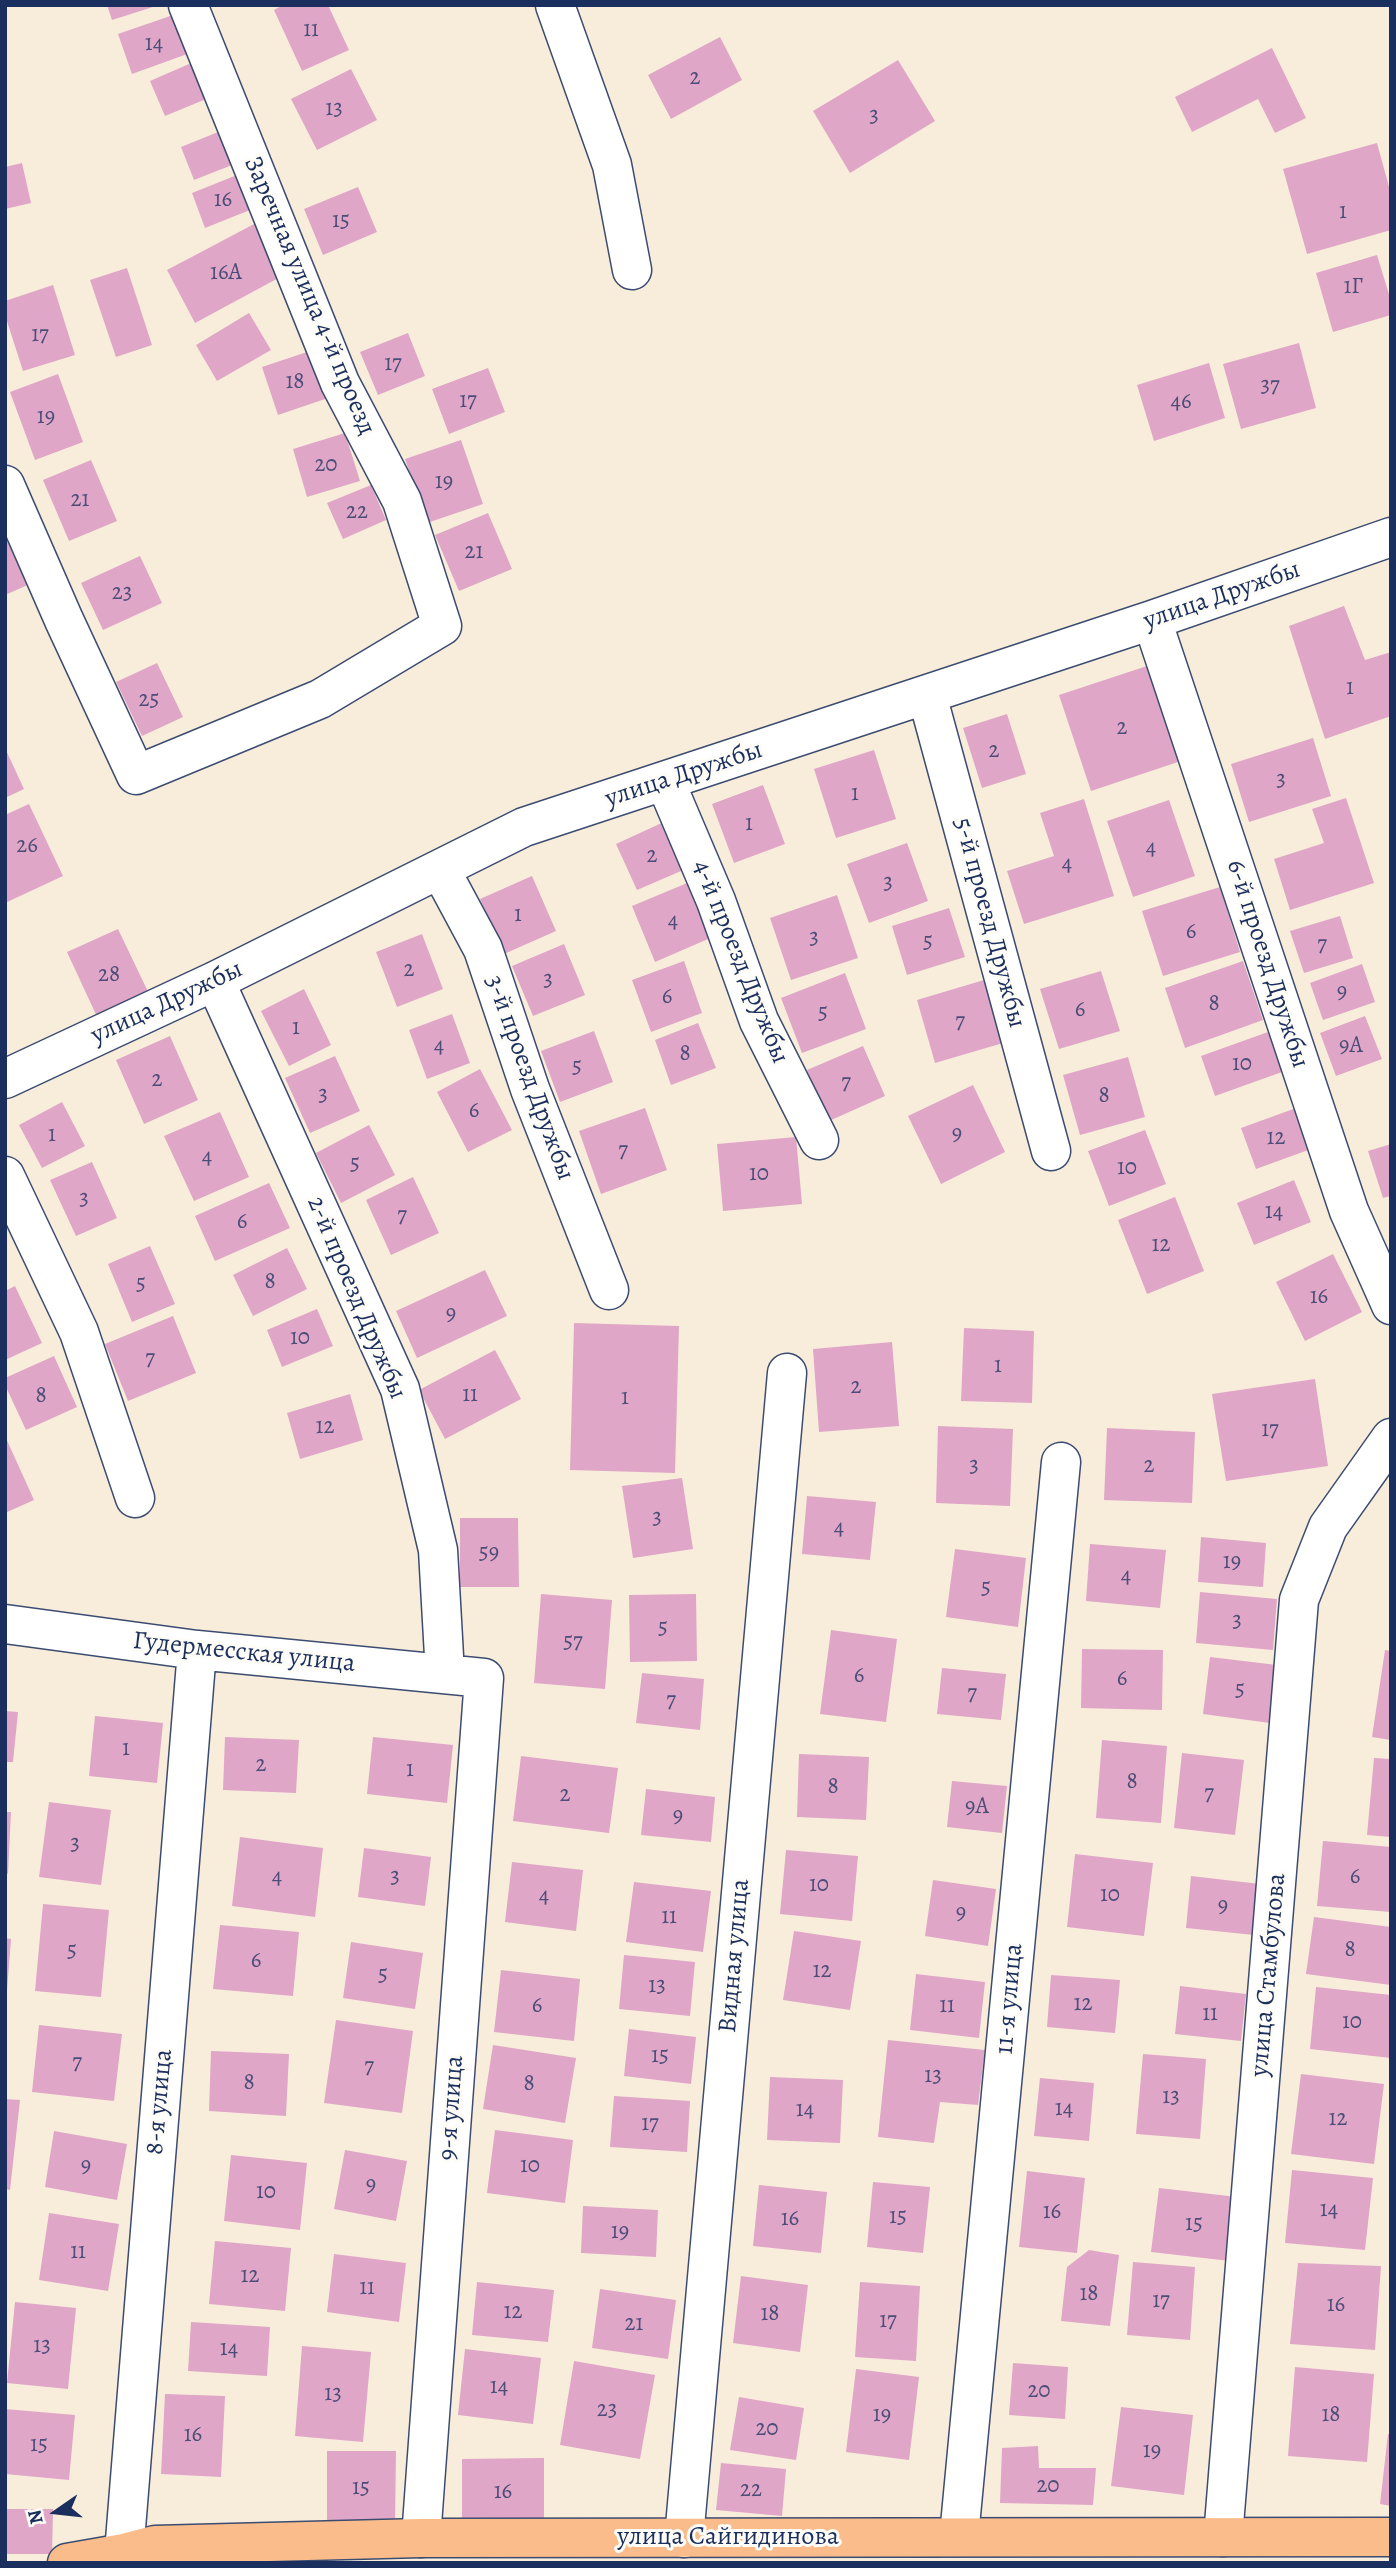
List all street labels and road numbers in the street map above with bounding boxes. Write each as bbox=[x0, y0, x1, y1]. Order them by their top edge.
street label: Заречная улица 4-й проезд bbox=[236, 152, 382, 440]
street label: улица Дружбы bbox=[1140, 555, 1304, 637]
street label: улица Дружбы bbox=[601, 735, 767, 815]
street label: 5-й проезд Дружбы bbox=[946, 815, 1032, 1031]
street label: 4-й проезд Дружбы bbox=[685, 856, 795, 1068]
street label: 6-й проезд Дружбы bbox=[1219, 856, 1315, 1072]
street label: улица Дружбы bbox=[86, 954, 248, 1052]
street label: 3-й проезд Дружбы bbox=[477, 971, 581, 1185]
street label: 2-й проезд Дружбы bbox=[299, 1192, 413, 1404]
street label: Гудермесская улица bbox=[131, 1626, 357, 1680]
street label: улица Стамбулова bbox=[1245, 1872, 1293, 2078]
street label: Видная улица bbox=[713, 1878, 757, 2034]
street label: 11-я улица bbox=[990, 1942, 1030, 2056]
street label: 8-я улица bbox=[140, 2048, 180, 2156]
street label: 9-я улица bbox=[433, 2054, 471, 2162]
street label: улица Сайгидинова bbox=[617, 2522, 839, 2554]

